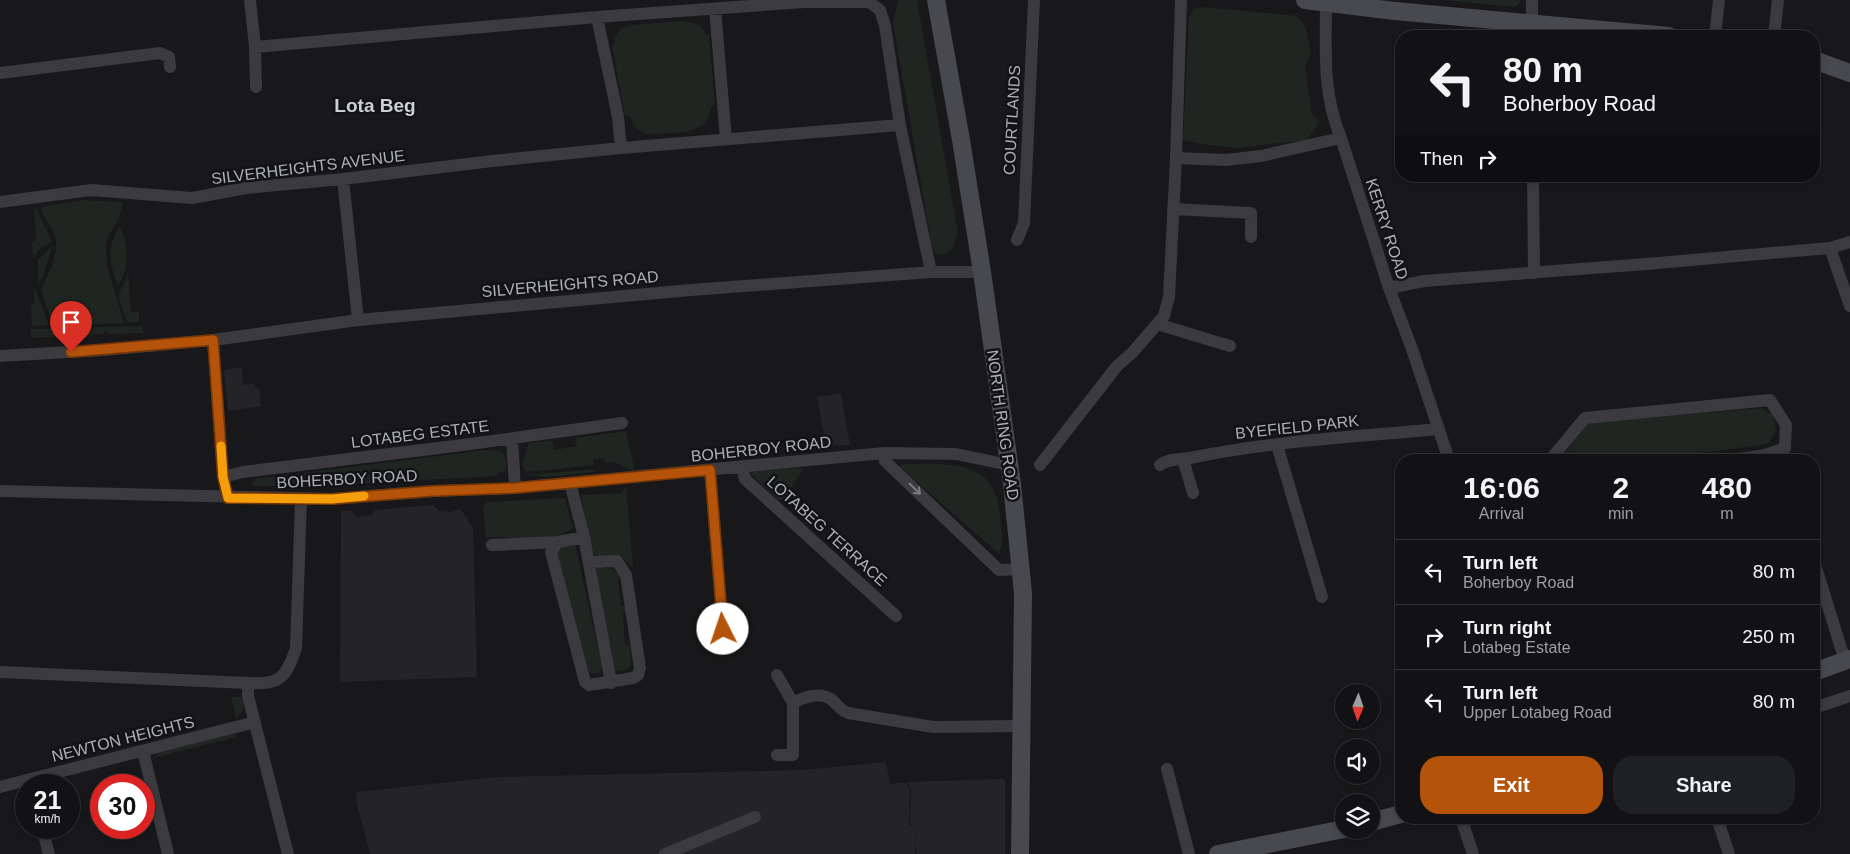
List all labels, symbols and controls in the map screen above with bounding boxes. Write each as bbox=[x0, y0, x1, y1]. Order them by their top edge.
icon: left bbox=[1420, 50, 1485, 115]
text: 80 m bbox=[1503, 50, 1583, 89]
street label: COURTLANDS bbox=[1001, 65, 1023, 175]
text: Boherboy Road bbox=[1503, 91, 1656, 116]
district label: Lota Beg bbox=[334, 95, 416, 116]
icon: right bbox=[1473, 145, 1501, 173]
street label: SILVERHEIGHTS AVENUE bbox=[210, 147, 406, 187]
text: Then bbox=[1420, 148, 1463, 169]
street label: KERRY ROAD bbox=[1363, 176, 1411, 282]
street label: SILVERHEIGHTS ROAD bbox=[481, 268, 659, 300]
pin bbox=[50, 301, 92, 352]
icon: arrive bbox=[57, 308, 85, 336]
street label: NORTH RING ROAD bbox=[984, 349, 1022, 501]
street label: BYEFIELD PARK bbox=[1234, 412, 1360, 442]
street label: LOTABEG ESTATE bbox=[350, 417, 490, 451]
street label: BOHERBOY ROAD bbox=[690, 433, 832, 465]
street label: BOHERBOY ROAD bbox=[276, 467, 418, 491]
text: 16:06 bbox=[1463, 471, 1540, 504]
text: 2 bbox=[1612, 471, 1629, 504]
text: 480 bbox=[1702, 471, 1752, 504]
street label: LOTABEG TERRACE bbox=[764, 473, 890, 589]
one-way arrow bbox=[908, 483, 921, 495]
text: Arrival bbox=[1479, 505, 1524, 522]
text: min bbox=[1608, 505, 1634, 522]
text: m bbox=[1720, 505, 1733, 522]
text: Turn left bbox=[1463, 552, 1538, 573]
icon: left bbox=[1420, 558, 1448, 586]
text: 80 m bbox=[1753, 561, 1795, 582]
text: Boherboy Road bbox=[1463, 574, 1574, 591]
position arrow bbox=[696, 602, 748, 654]
text: Turn right bbox=[1463, 617, 1551, 638]
icon: right bbox=[1420, 623, 1448, 651]
text: 250 m bbox=[1742, 626, 1795, 647]
text: Lotabeg Estate bbox=[1463, 639, 1571, 656]
text: Turn left bbox=[1463, 682, 1538, 703]
north arrow bbox=[1335, 684, 1380, 729]
map controls bbox=[1335, 684, 1380, 839]
icon: left bbox=[1420, 688, 1448, 716]
text: 80 m bbox=[1753, 691, 1795, 712]
text: Upper Lotabeg Road bbox=[1463, 704, 1612, 721]
street label: NEWTON HEIGHTS bbox=[50, 713, 196, 765]
button: sound bbox=[1335, 739, 1380, 784]
button: Exit bbox=[1420, 756, 1603, 814]
button: Share bbox=[1613, 756, 1795, 814]
speed limit sign: 30 bbox=[90, 774, 155, 839]
text: 21 bbox=[34, 786, 61, 814]
button: layers bbox=[1335, 794, 1380, 839]
text: km/h bbox=[34, 812, 61, 826]

